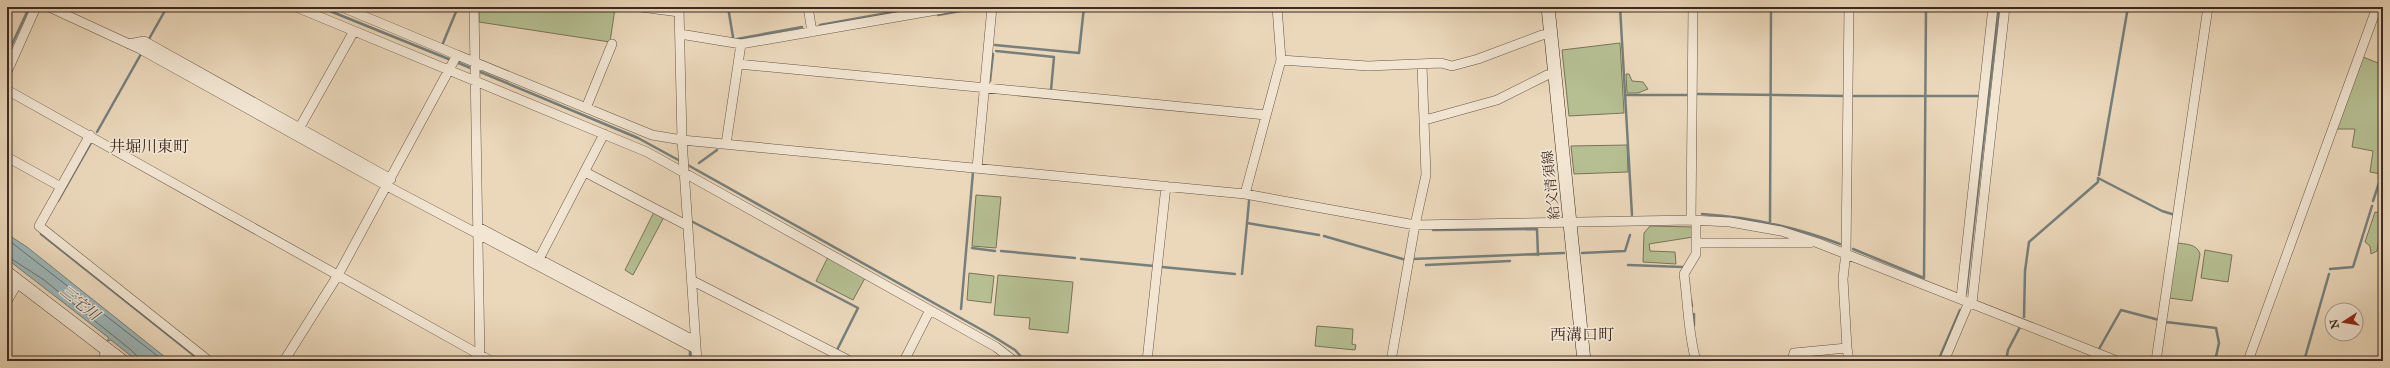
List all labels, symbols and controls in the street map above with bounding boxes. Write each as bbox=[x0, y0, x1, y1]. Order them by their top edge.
district label: 井堀川東町 bbox=[109, 137, 189, 156]
street label: 給父清須線 bbox=[1539, 149, 1563, 221]
water label: 三宅川 bbox=[57, 282, 105, 325]
north arrow bbox=[2324, 302, 2364, 342]
text: N bbox=[2327, 317, 2342, 330]
district label: 西溝口町 bbox=[1550, 325, 1614, 344]

